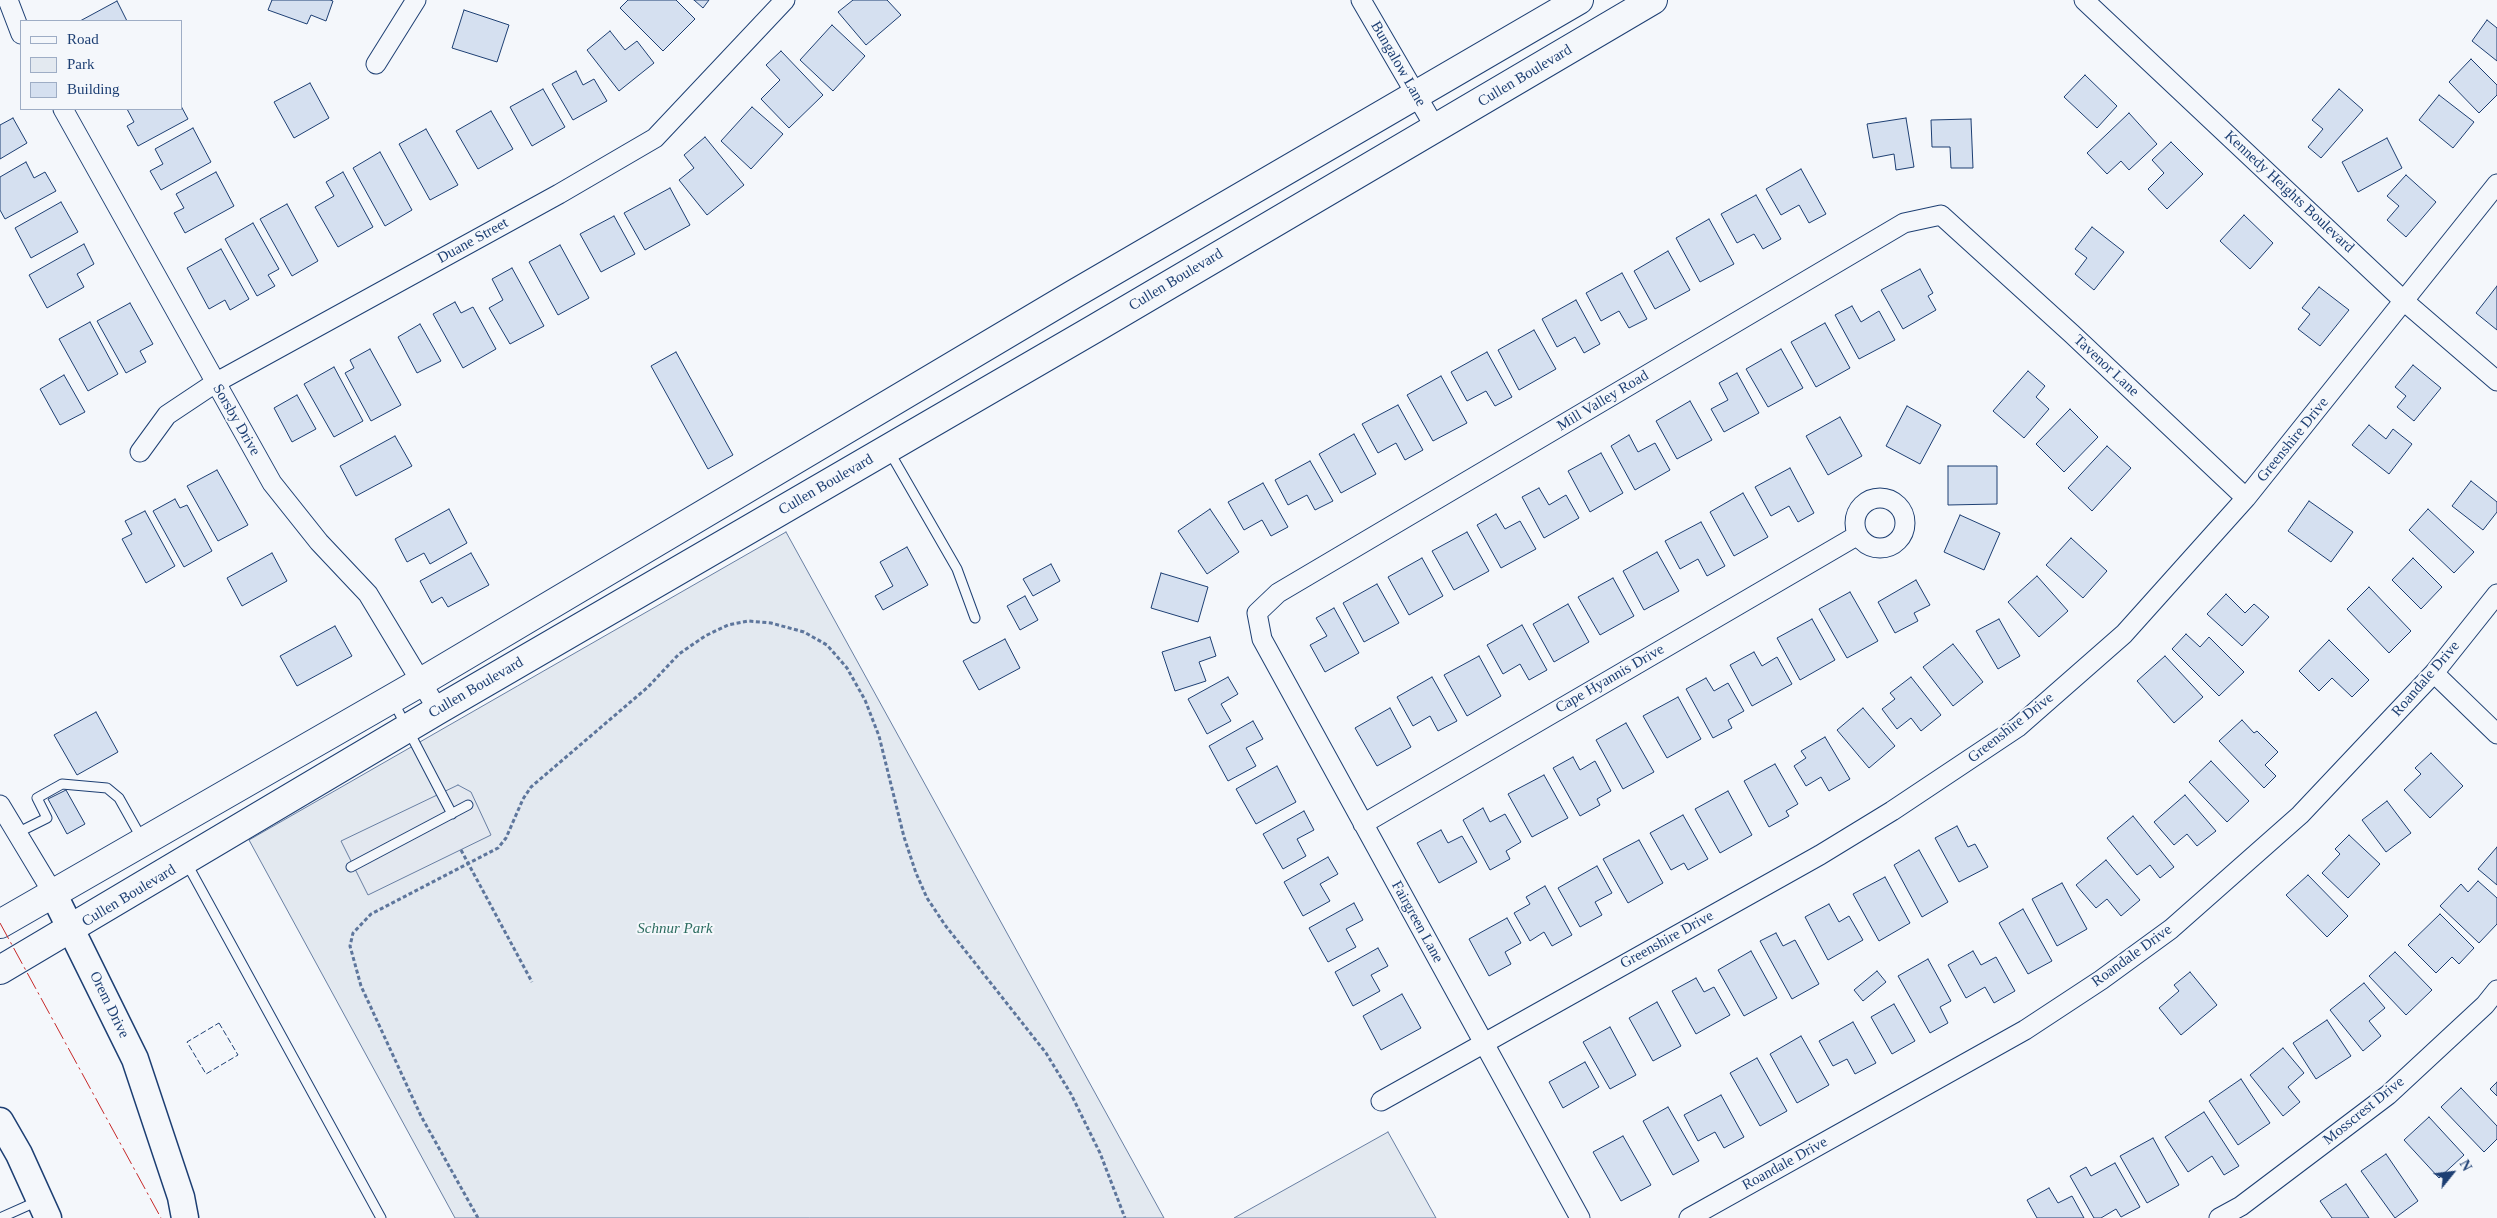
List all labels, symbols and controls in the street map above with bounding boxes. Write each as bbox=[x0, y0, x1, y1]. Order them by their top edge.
street label: Bungalow Lane bbox=[1366, 18, 1430, 110]
legend bbox=[20, 20, 182, 110]
text: Road bbox=[67, 31, 99, 47]
street label: Cullen Boulevard bbox=[1475, 41, 1575, 111]
text: Park bbox=[67, 56, 95, 72]
text: Building bbox=[67, 81, 120, 97]
street label: Kennedy Heights Boulevard bbox=[2220, 127, 2358, 257]
street label: Duane Street bbox=[435, 214, 511, 268]
street label: Cullen Boulevard bbox=[1126, 245, 1226, 315]
street label: Tavenor Lane bbox=[2070, 331, 2142, 401]
street label: Mill Valley Road bbox=[1554, 367, 1652, 435]
street label: Sorsby Drive bbox=[208, 381, 264, 459]
street label: Greenshire Drive bbox=[2253, 394, 2333, 486]
street label: Cullen Boulevard bbox=[776, 451, 876, 519]
street label: Roandale Drive bbox=[2388, 637, 2464, 721]
street label: Cape Hyannis Drive bbox=[1552, 641, 1668, 717]
street label: Cullen Boulevard bbox=[426, 654, 526, 722]
street label: Greenshire Drive bbox=[1965, 689, 2057, 767]
street label: Cullen Boulevard bbox=[79, 861, 179, 931]
street label: Fairgreen Lane bbox=[1387, 878, 1447, 966]
street label: Greenshire Drive bbox=[1617, 907, 1717, 973]
park label: Schnur Park bbox=[637, 920, 713, 938]
street label: Roandale Drive bbox=[2088, 921, 2176, 991]
street label: Orem Drive bbox=[85, 969, 133, 1041]
street label: Mosscrest Drive bbox=[2320, 1073, 2408, 1149]
street label: Roandale Drive bbox=[1739, 1133, 1831, 1195]
north arrow bbox=[2427, 1148, 2477, 1198]
text: N bbox=[2457, 1157, 2475, 1174]

